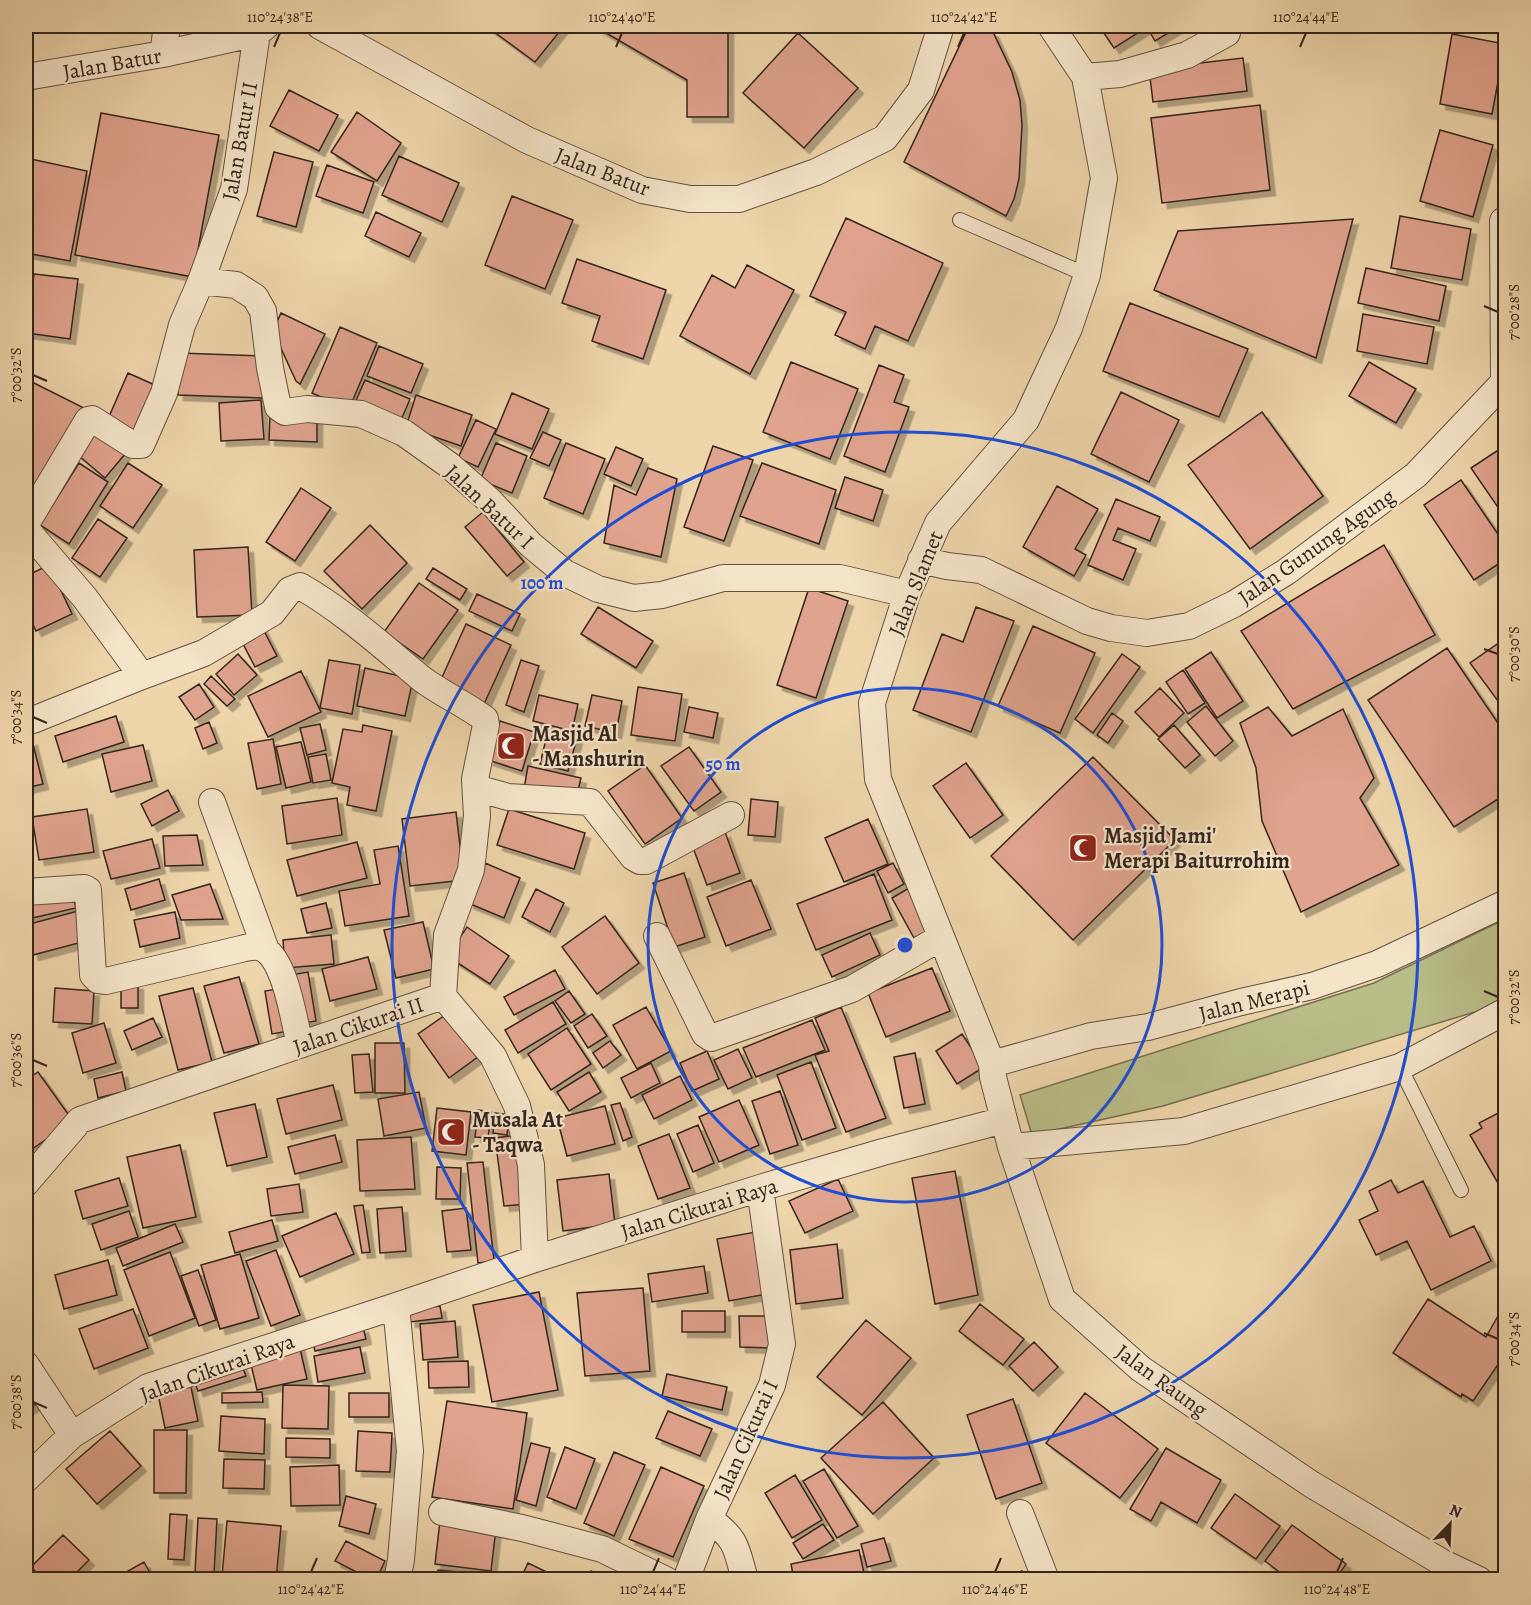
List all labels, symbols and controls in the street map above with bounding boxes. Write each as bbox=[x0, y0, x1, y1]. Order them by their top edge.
text: 110°24'38"E bbox=[247, 7, 313, 27]
text: 110°24'40"E bbox=[588, 7, 656, 27]
text: 110°24'42"E bbox=[931, 7, 997, 27]
text: 110°24'44"E bbox=[1273, 7, 1339, 27]
street label: Jalan Batur bbox=[60, 41, 164, 87]
street label: Jalan Batur II bbox=[215, 79, 265, 203]
street label: Jalan Batur bbox=[551, 140, 655, 204]
text: 7°00'28"S bbox=[1504, 284, 1524, 340]
text: 7°00'32"S bbox=[6, 347, 26, 403]
street label: Jalan Batur I bbox=[438, 458, 541, 556]
street label: Jalan Gunung Agung bbox=[1232, 481, 1401, 612]
street label: Jalan Slamet bbox=[881, 526, 951, 641]
text: 100 m bbox=[521, 571, 563, 595]
text: 7°00'30"S bbox=[1504, 626, 1524, 682]
text: 7°00'34"S bbox=[6, 690, 26, 744]
place label: Masjid Al - Manshurin bbox=[532, 719, 645, 774]
mosque icon: Masjid Al - Manshurin bbox=[495, 730, 527, 762]
text: 50 m bbox=[706, 752, 740, 776]
place label: Masjid Jami' Merapi Baiturrohim bbox=[1104, 821, 1290, 876]
mosque icon: Masjid Jami' Merapi Baiturrohim bbox=[1067, 832, 1099, 864]
centre of rings bbox=[895, 935, 915, 955]
text: 7°00'32"S bbox=[1504, 969, 1524, 1025]
street label: Jalan Merapi bbox=[1196, 973, 1313, 1029]
street label: Jalan Cikurai II bbox=[289, 990, 428, 1062]
text: 7°00'36"S bbox=[6, 1032, 26, 1088]
place label: Musala At - Taqwa bbox=[472, 1105, 564, 1160]
mosque icon: Musala At - Taqwa bbox=[435, 1116, 467, 1148]
street label: Jalan Cikurai Raya bbox=[617, 1171, 782, 1247]
text: 7°00'34"S bbox=[1504, 1312, 1524, 1366]
street label: Jalan Cikurai Raya bbox=[136, 1326, 300, 1410]
street label: Jalan Raung bbox=[1109, 1337, 1214, 1424]
text: 7°00'38"S bbox=[6, 1374, 26, 1430]
street label: Jalan Cikurai I bbox=[706, 1375, 786, 1504]
north arrow bbox=[1420, 1494, 1480, 1554]
text: N bbox=[1446, 1499, 1465, 1524]
text: 110°24'42"E bbox=[278, 1579, 344, 1599]
text: 110°24'44"E bbox=[620, 1579, 686, 1599]
text: 110°24'46"E bbox=[962, 1579, 1028, 1599]
text: 110°24'48"E bbox=[1304, 1579, 1370, 1599]

